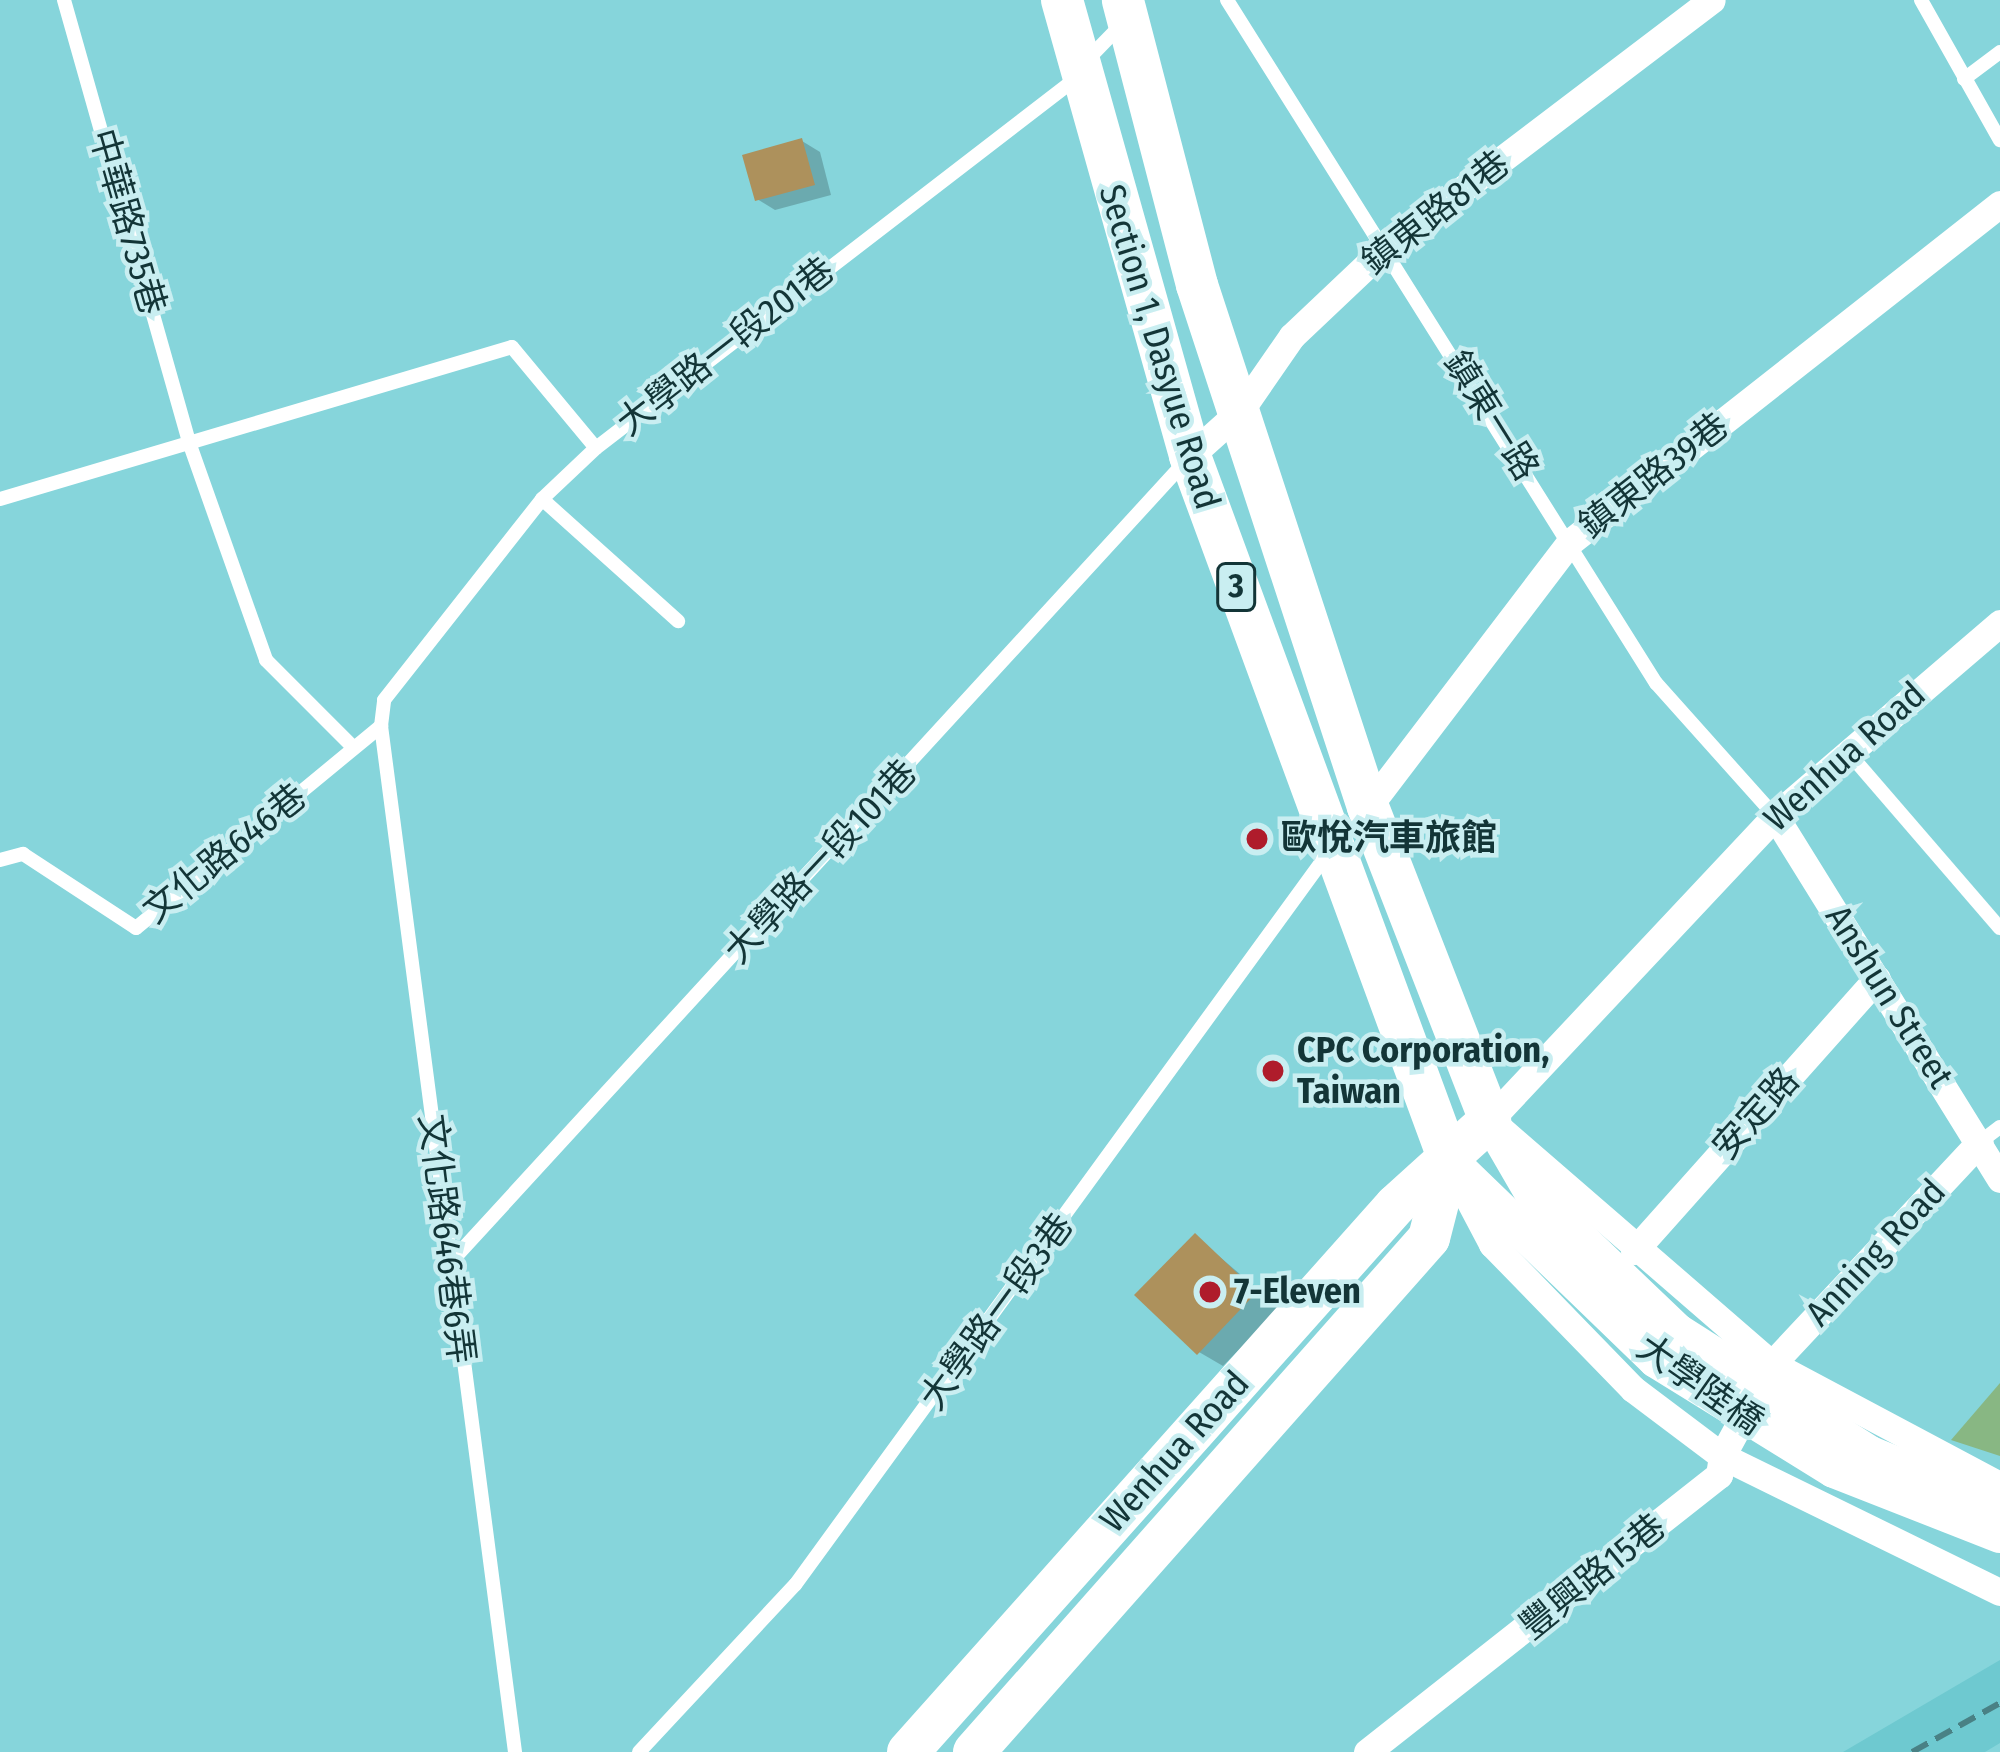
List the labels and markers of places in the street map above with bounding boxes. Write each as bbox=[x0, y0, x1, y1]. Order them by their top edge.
place label: 歐悅汽車旅館 bbox=[1281, 817, 1497, 861]
marker: 歐悅汽車旅館 bbox=[1244, 826, 1270, 852]
place label: CPC Corporation, Taiwan bbox=[1297, 1028, 1549, 1113]
marker: CPC Corporation, Taiwan bbox=[1260, 1058, 1286, 1084]
place label: 7-Eleven bbox=[1234, 1270, 1361, 1314]
marker: 7-Eleven bbox=[1197, 1279, 1223, 1305]

